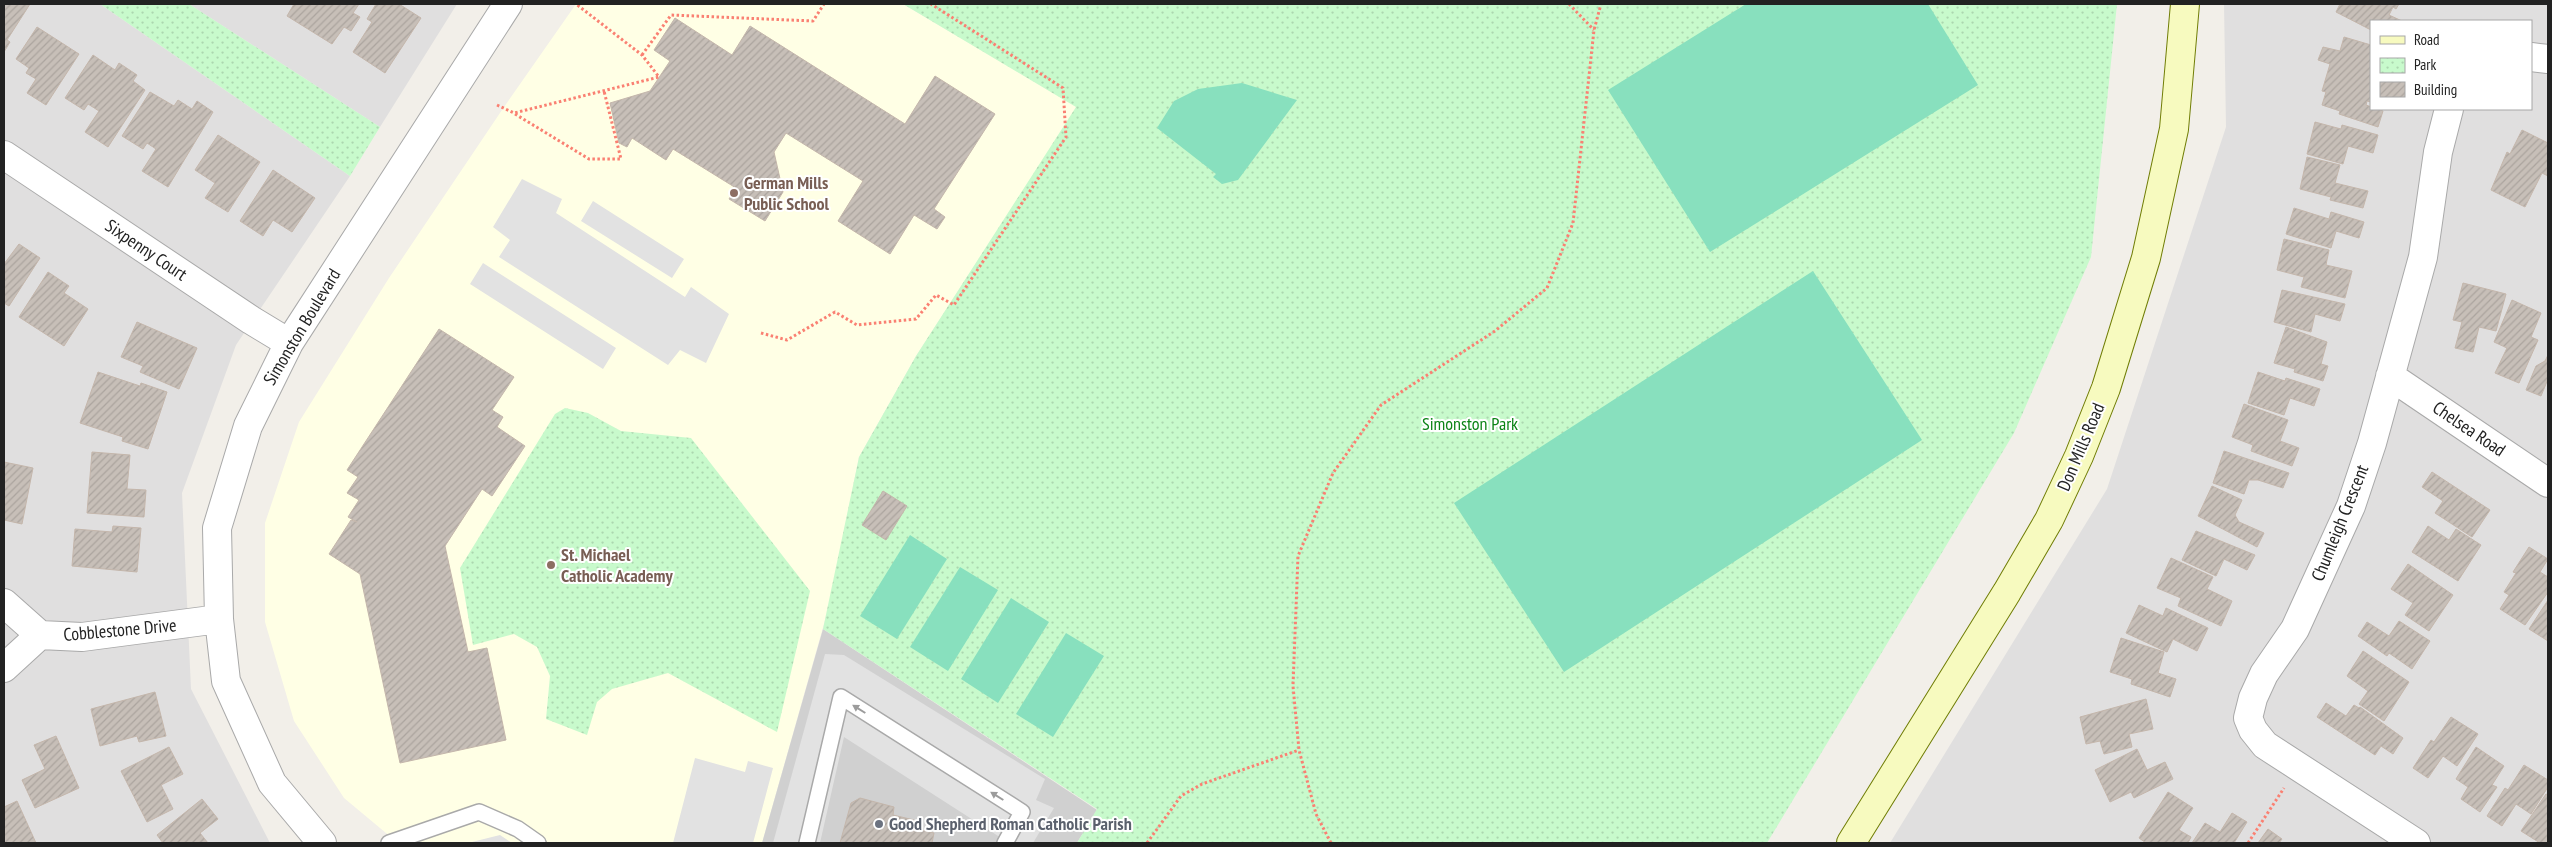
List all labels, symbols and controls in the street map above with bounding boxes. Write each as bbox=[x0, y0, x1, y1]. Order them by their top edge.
legend bbox=[2370, 20, 2532, 110]
text: Road bbox=[2414, 30, 2440, 49]
text: Park bbox=[2414, 55, 2436, 74]
text: Building bbox=[2414, 80, 2457, 99]
place label: German Mills Public School bbox=[744, 171, 830, 215]
marker: German Mills Public School bbox=[728, 187, 740, 199]
street label: Sixpenny Court bbox=[101, 214, 192, 285]
street label: Simonston Boulevard bbox=[258, 264, 345, 389]
street label: Chelsea Road bbox=[2428, 396, 2510, 461]
street label: Don Mills Road bbox=[2052, 399, 2109, 494]
park label: Simonston Park bbox=[1422, 412, 1518, 435]
street label: Chumleigh Crescent bbox=[2306, 461, 2373, 584]
place label: St. Michael Catholic Academy bbox=[561, 543, 673, 587]
marker: St. Michael Catholic Academy bbox=[545, 559, 557, 571]
street label: Cobblestone Drive bbox=[63, 613, 177, 646]
one-way arrow bbox=[853, 704, 866, 713]
one-way arrow bbox=[990, 791, 1003, 800]
place label: Good Shepherd Roman Catholic Parish bbox=[889, 812, 1132, 835]
marker: Good Shepherd Roman Catholic Parish bbox=[873, 818, 885, 830]

